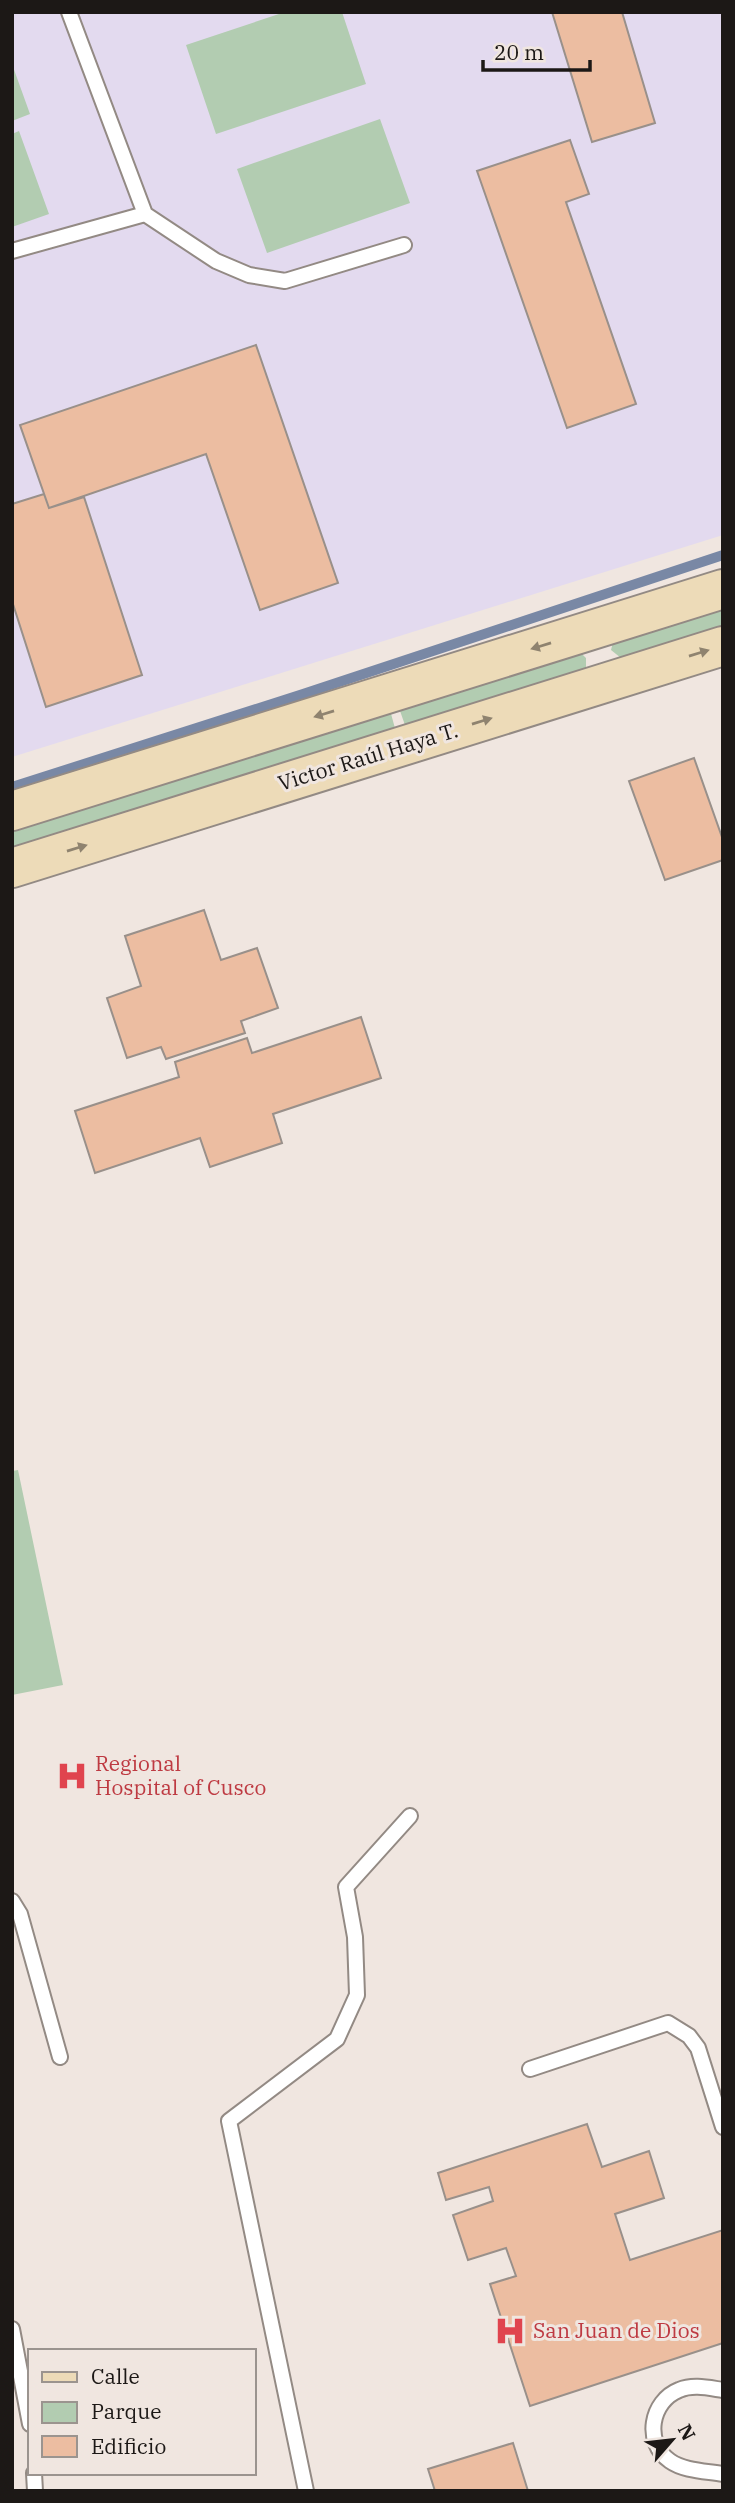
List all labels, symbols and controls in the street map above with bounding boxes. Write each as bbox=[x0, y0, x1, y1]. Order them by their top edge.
scale bar bbox=[483, 28, 590, 72]
text: 20 m bbox=[494, 38, 544, 66]
one-way arrow bbox=[530, 642, 551, 652]
one-way arrow bbox=[688, 648, 709, 658]
one-way arrow bbox=[313, 710, 334, 720]
street label: Victor Raúl Haya T. bbox=[274, 715, 461, 797]
one-way arrow bbox=[471, 716, 492, 726]
one-way arrow bbox=[67, 842, 88, 852]
place label: Regional Hospital of Cusco bbox=[95, 1749, 266, 1801]
hospital icon: Regional Hospital of Cusco bbox=[55, 1759, 89, 1793]
hospital icon: San Juan de Dios bbox=[493, 2314, 527, 2348]
place label: San Juan de Dios bbox=[533, 2316, 700, 2344]
legend bbox=[28, 2349, 256, 2475]
text: Calle bbox=[91, 2362, 140, 2390]
text: Parque bbox=[91, 2397, 161, 2425]
north arrow bbox=[637, 2405, 707, 2475]
text: N bbox=[673, 2420, 701, 2444]
text: Edificio bbox=[91, 2432, 166, 2460]

